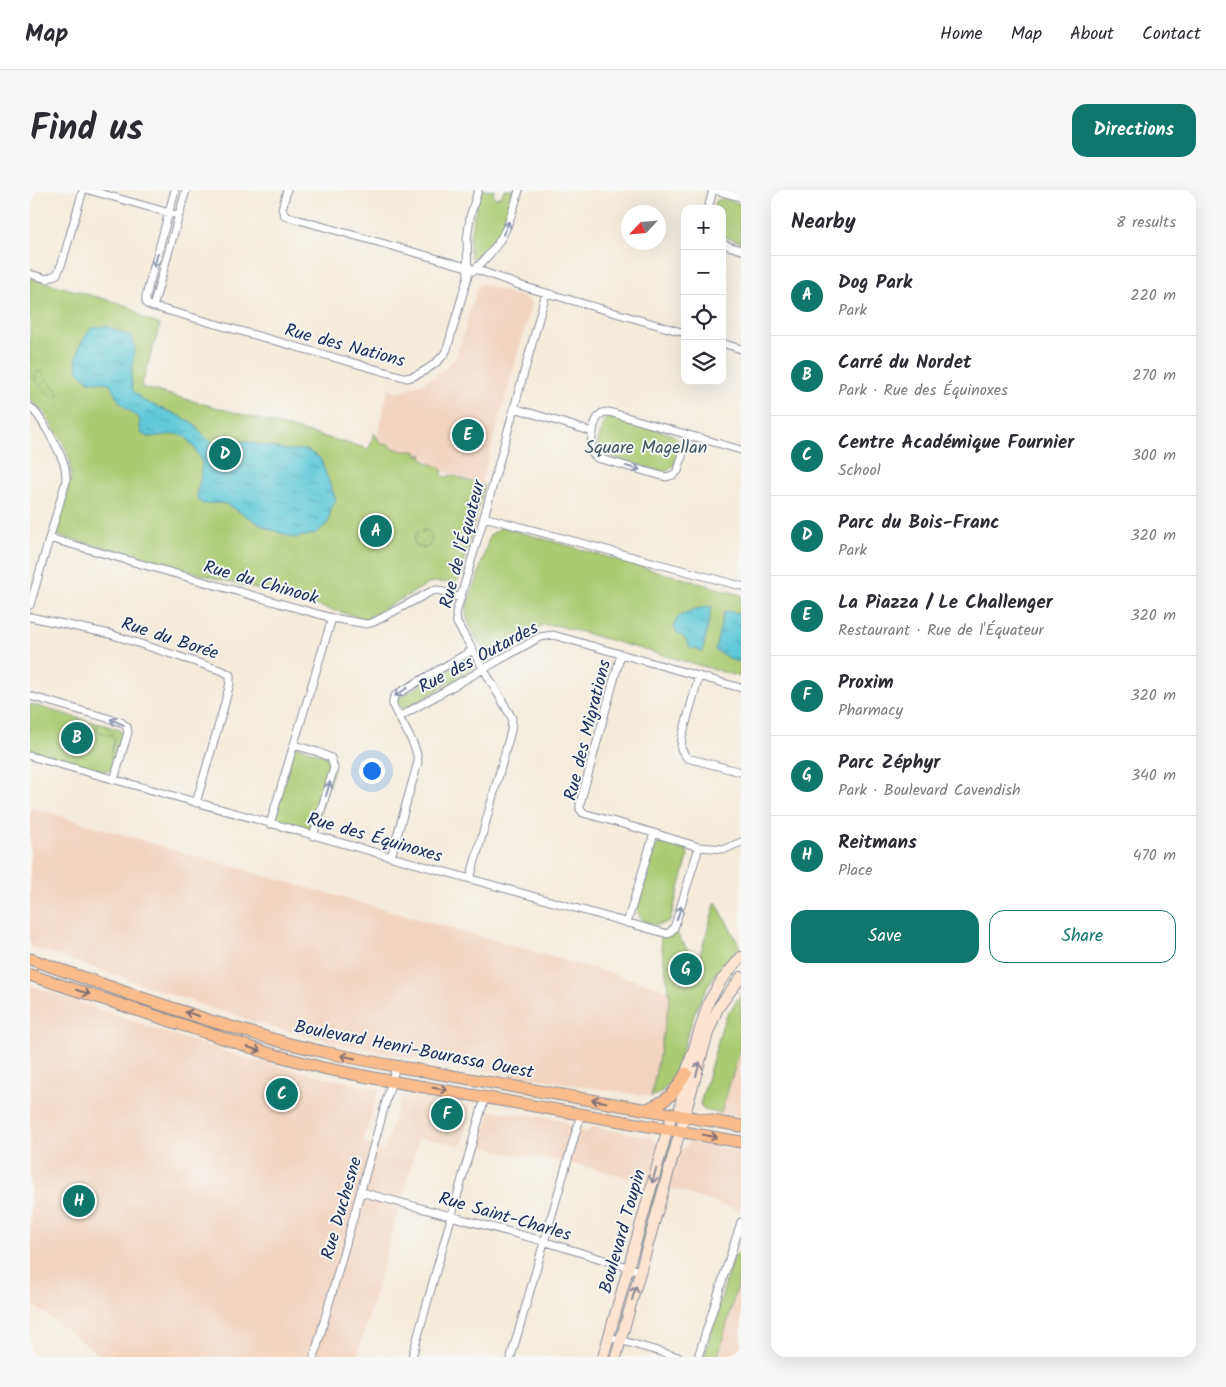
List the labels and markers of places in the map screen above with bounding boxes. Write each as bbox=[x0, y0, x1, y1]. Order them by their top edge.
pin: E bbox=[452, 416, 484, 454]
pin: D bbox=[209, 435, 241, 473]
pin: A bbox=[360, 512, 392, 550]
pin: B bbox=[61, 719, 93, 757]
pin: G bbox=[670, 950, 702, 988]
pin: C bbox=[266, 1075, 298, 1113]
pin: F bbox=[431, 1095, 463, 1133]
pin: H bbox=[63, 1182, 95, 1220]

